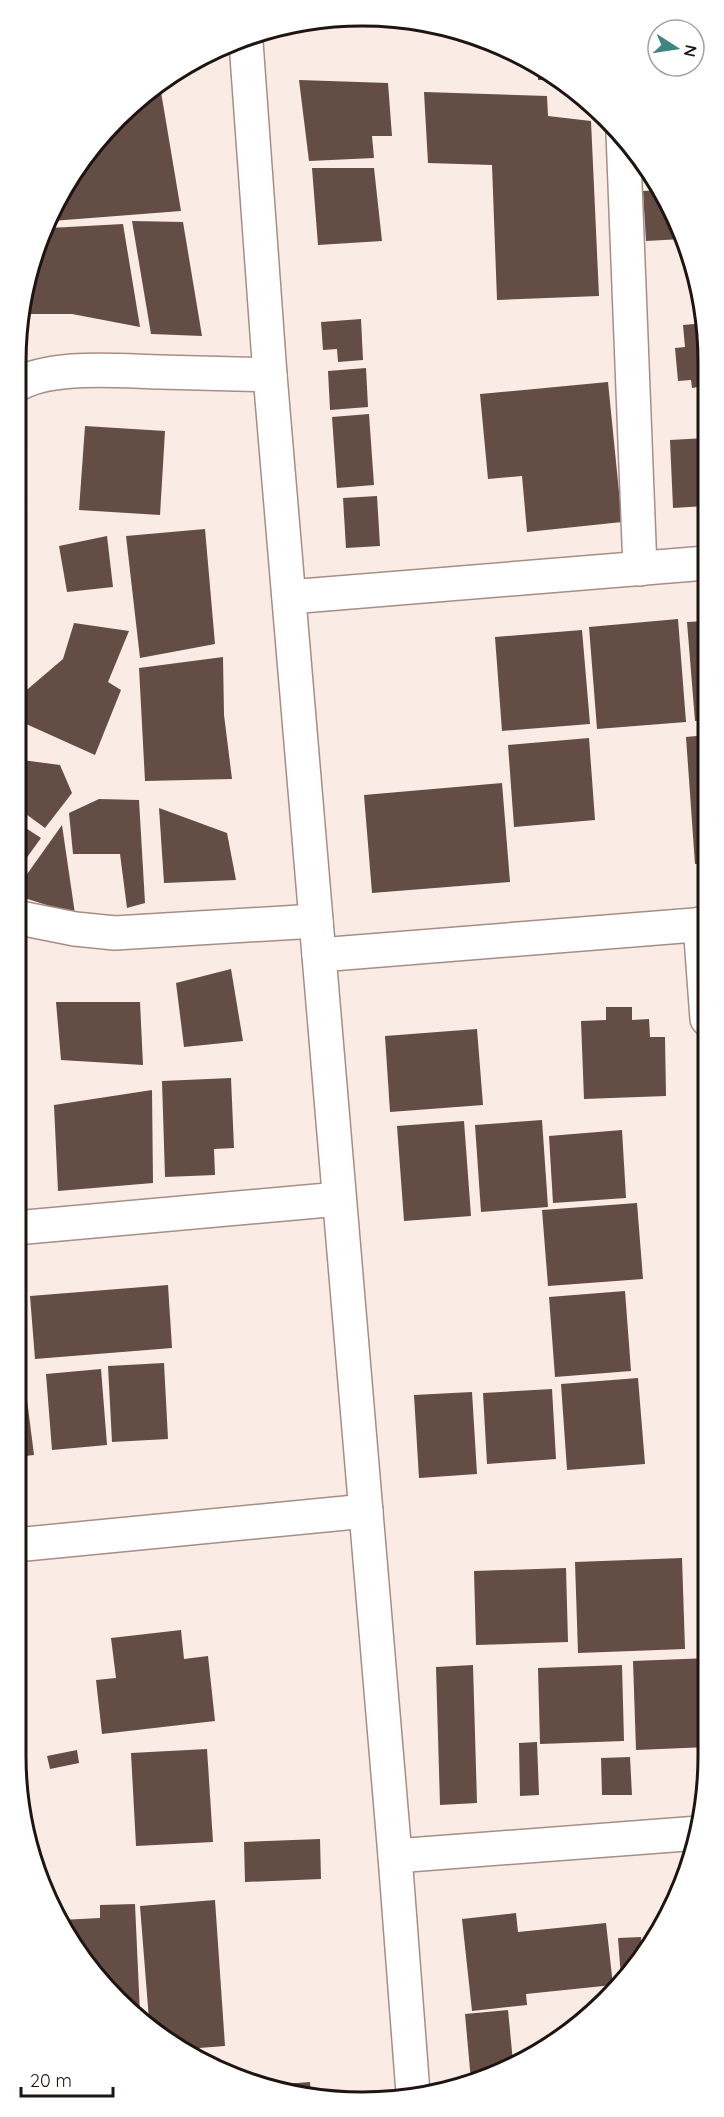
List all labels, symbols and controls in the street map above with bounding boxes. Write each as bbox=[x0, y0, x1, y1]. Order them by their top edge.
north arrow bbox=[646, 18, 706, 78]
text: N bbox=[680, 43, 702, 59]
scale bar bbox=[21, 2060, 112, 2098]
text: 20 m bbox=[30, 2069, 72, 2092]

